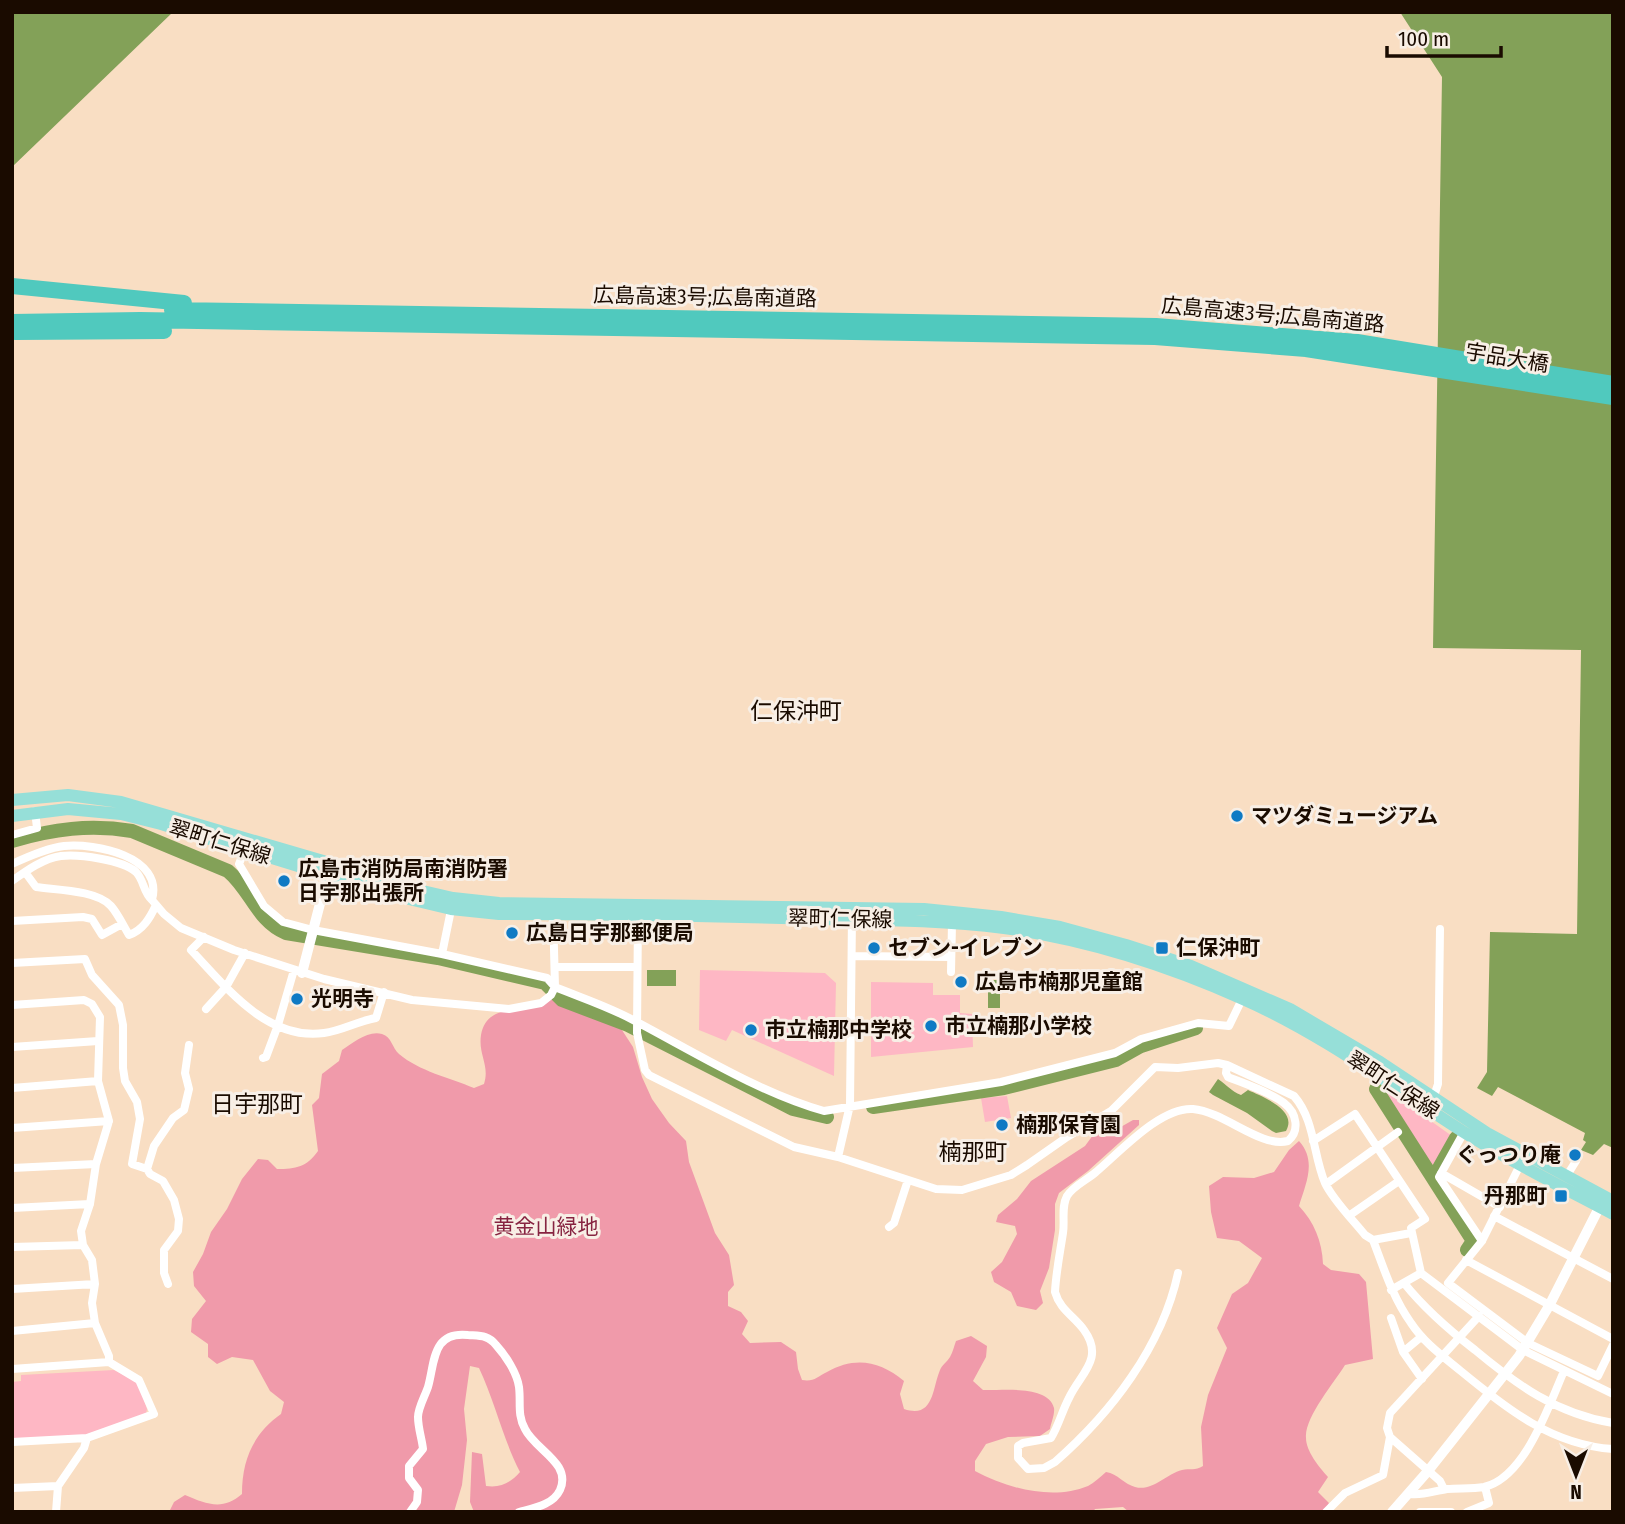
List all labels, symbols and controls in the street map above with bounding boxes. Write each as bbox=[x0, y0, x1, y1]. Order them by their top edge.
scale bar bbox=[1387, 14, 1501, 58]
text: 100 m bbox=[1398, 26, 1449, 52]
street label: 広島高速3号;広島南道路 bbox=[593, 282, 817, 312]
street label: 広島高速3号;広島南道路 bbox=[1160, 292, 1386, 338]
street label: 宇品大橋 bbox=[1463, 339, 1551, 377]
district label: 仁保沖町 bbox=[750, 697, 842, 725]
place label: マツダミュージアム bbox=[1251, 803, 1438, 829]
marker: マツダミュージアム bbox=[1229, 808, 1245, 824]
street label: 翠町仁保線 bbox=[166, 814, 274, 870]
place label: 広島市消防局南消防署 日宇那出張所 bbox=[298, 856, 508, 906]
marker: 広島市消防局南消防署 日宇那出張所 bbox=[276, 873, 292, 889]
street label: 翠町仁保線 bbox=[787, 905, 893, 933]
place label: 広島日宇那郵便局 bbox=[526, 920, 694, 946]
marker: 広島日宇那郵便局 bbox=[504, 925, 520, 941]
place label: セブン-イレブン bbox=[888, 935, 1043, 961]
place label: 仁保沖町 bbox=[1176, 935, 1260, 961]
marker: セブン-イレブン bbox=[866, 940, 882, 956]
marker: 仁保沖町 bbox=[1154, 940, 1170, 956]
place label: 広島市楠那児童館 bbox=[975, 969, 1143, 995]
marker: 広島市楠那児童館 bbox=[953, 974, 969, 990]
place label: 光明寺 bbox=[311, 986, 374, 1012]
marker: 光明寺 bbox=[289, 991, 305, 1007]
place label: 市立楠那小学校 bbox=[945, 1013, 1092, 1039]
place label: 市立楠那中学校 bbox=[765, 1017, 912, 1043]
marker: 市立楠那小学校 bbox=[923, 1018, 939, 1034]
marker: 市立楠那中学校 bbox=[743, 1022, 759, 1038]
street label: 翠町仁保線 bbox=[1342, 1046, 1444, 1124]
district label: 日宇那町 bbox=[211, 1090, 303, 1118]
place label: 楠那保育園 bbox=[1016, 1112, 1121, 1138]
marker: 楠那保育園 bbox=[994, 1117, 1010, 1133]
district label: 楠那町 bbox=[939, 1138, 1008, 1166]
place label: ぐっつり庵 bbox=[1456, 1142, 1561, 1168]
marker: ぐっつり庵 bbox=[1567, 1147, 1583, 1163]
place label: 丹那町 bbox=[1484, 1183, 1547, 1209]
marker: 丹那町 bbox=[1553, 1188, 1569, 1204]
park label: 黄金山緑地 bbox=[494, 1214, 599, 1240]
north arrow bbox=[1541, 1440, 1611, 1510]
text: N bbox=[1570, 1480, 1582, 1503]

